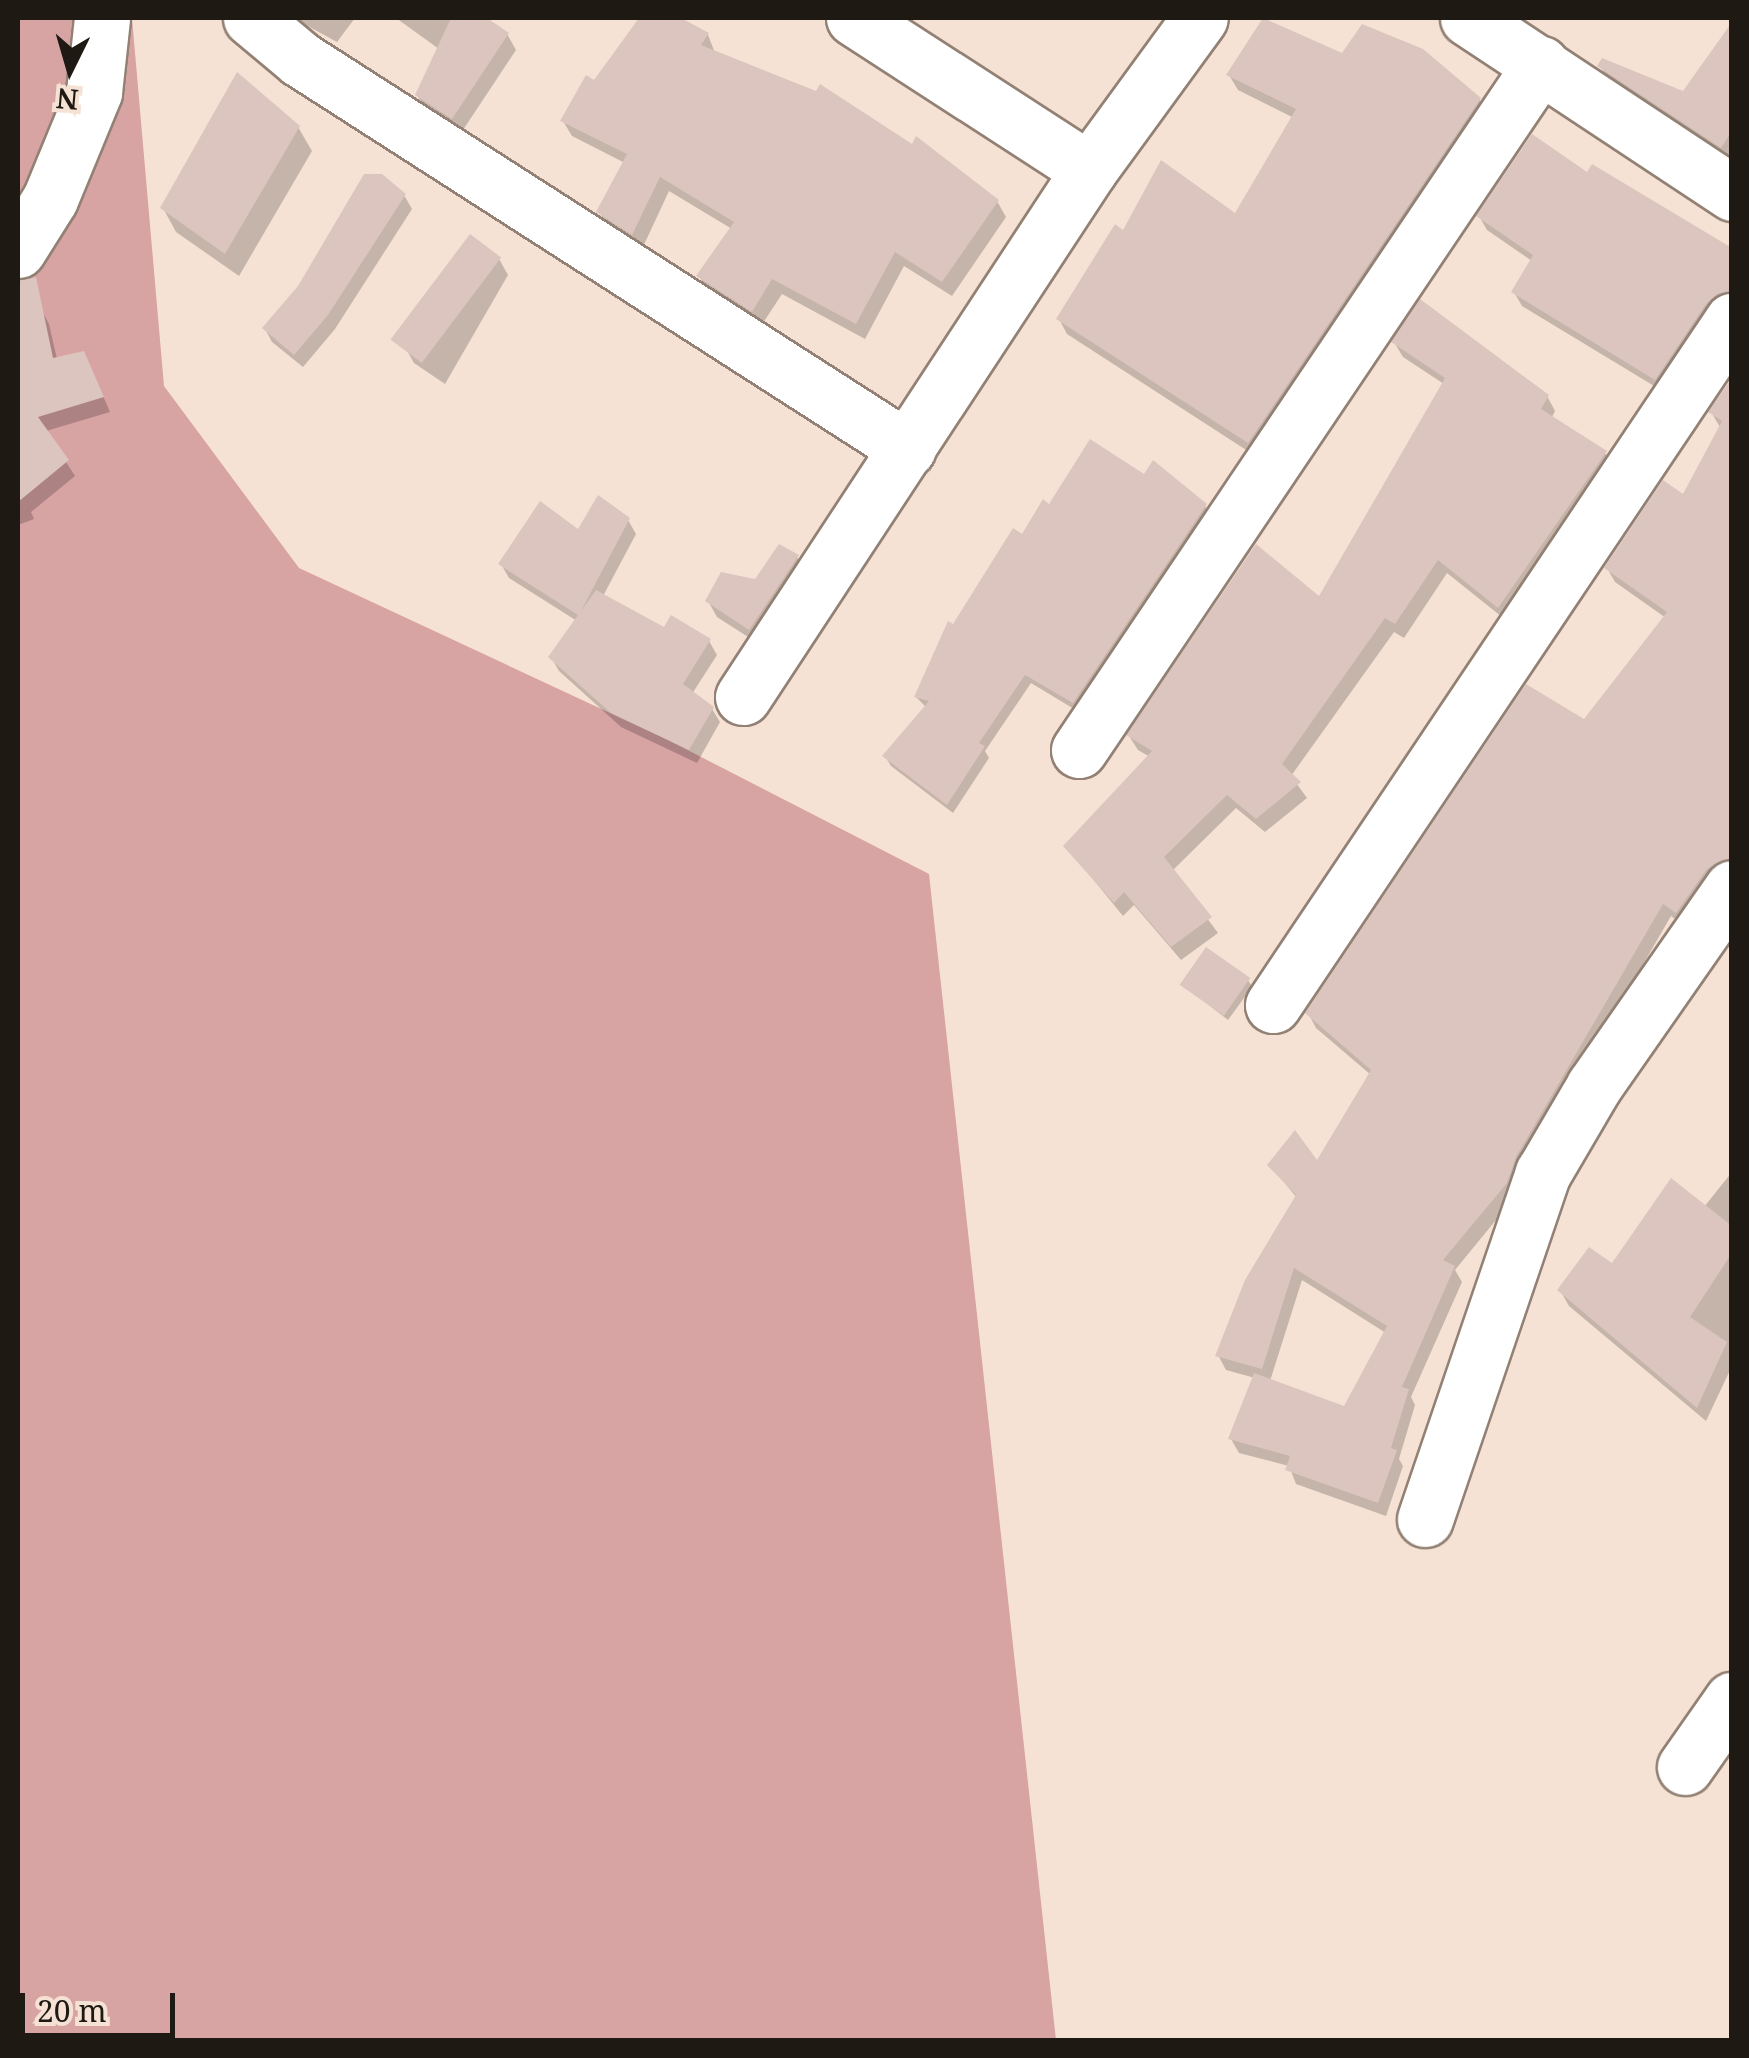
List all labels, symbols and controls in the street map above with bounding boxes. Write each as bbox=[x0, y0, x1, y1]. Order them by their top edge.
north arrow bbox=[20, 20, 120, 120]
text: N bbox=[55, 80, 80, 120]
scale bar bbox=[25, 1973, 180, 2035]
text: 20 m bbox=[37, 1990, 107, 2031]

